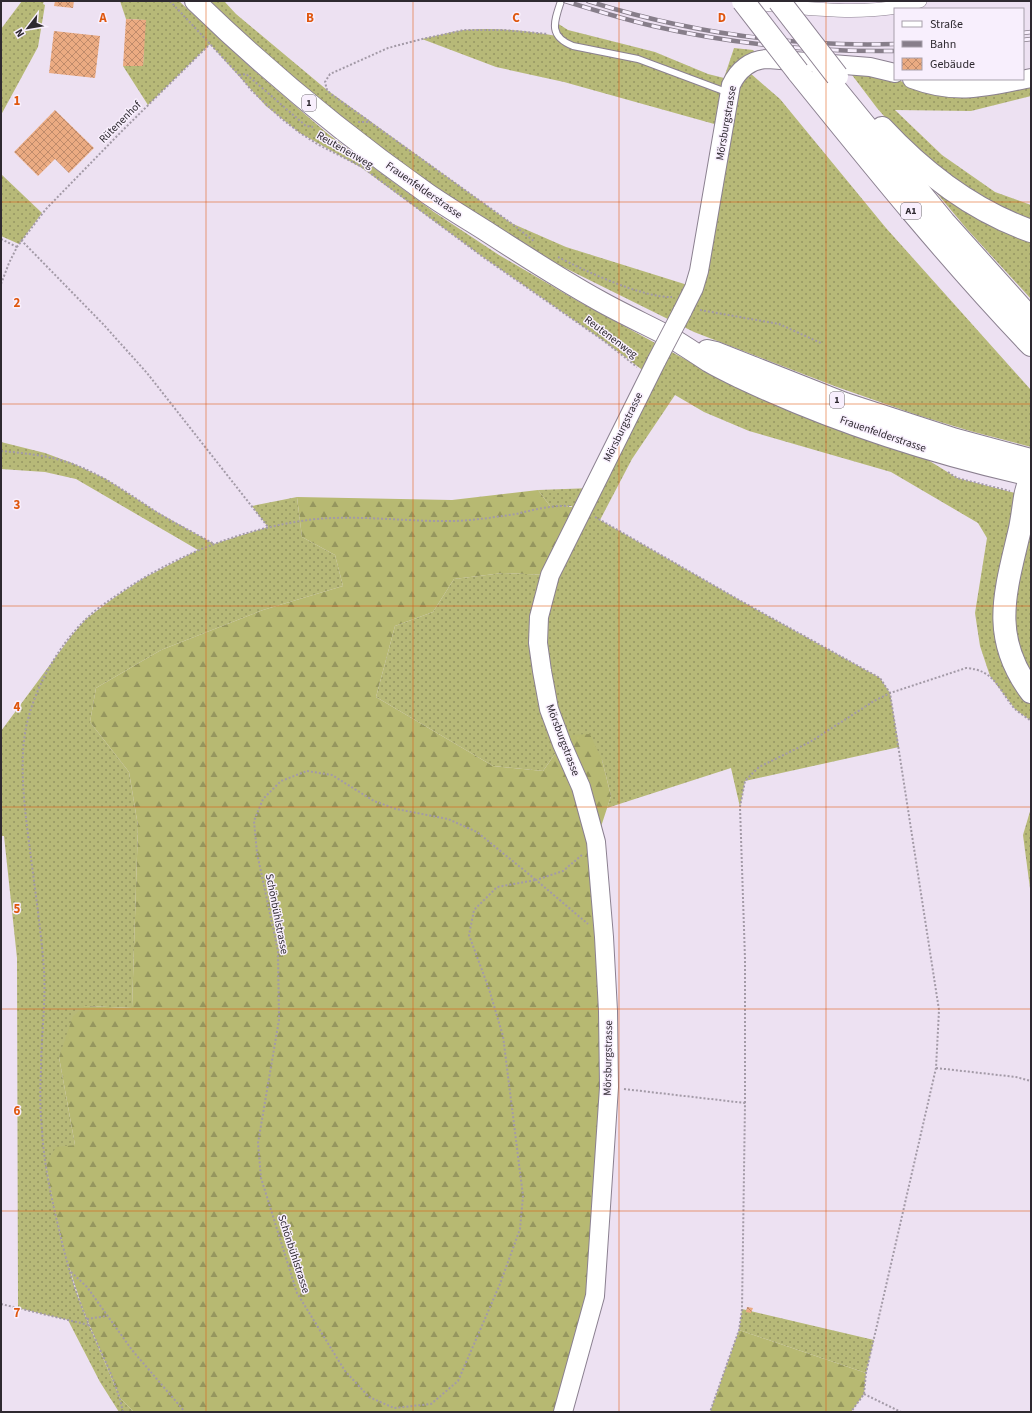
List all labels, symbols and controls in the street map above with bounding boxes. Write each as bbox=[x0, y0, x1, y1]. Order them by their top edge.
north arrow bbox=[8, 8, 48, 48]
legend bbox=[894, 8, 1024, 80]
text: A bbox=[98, 9, 107, 27]
text: B bbox=[306, 9, 314, 27]
text: C bbox=[512, 9, 520, 27]
text: D bbox=[718, 9, 726, 27]
text: Straße bbox=[930, 16, 963, 33]
text: N bbox=[12, 26, 28, 40]
text: Bahn bbox=[930, 36, 956, 53]
text: Gebäude bbox=[930, 56, 975, 73]
street label: Mörsburgstrasse bbox=[712, 84, 740, 162]
text: 1 bbox=[14, 92, 21, 110]
road number: 1 bbox=[302, 95, 316, 111]
street label: Rütenenhof bbox=[96, 97, 145, 146]
street label: Reutenenweg bbox=[314, 128, 376, 172]
street label: Frauenfelderstrasse bbox=[383, 158, 466, 222]
road number: A1 bbox=[901, 203, 921, 219]
text: 2 bbox=[14, 294, 21, 312]
street label: Reutenenweg bbox=[581, 312, 641, 362]
street label: Mörsburgstrasse bbox=[600, 389, 647, 464]
road number: 1 bbox=[830, 392, 844, 408]
street label: Frauenfelderstrasse bbox=[838, 412, 929, 456]
text: 3 bbox=[14, 496, 21, 514]
text: 4 bbox=[14, 698, 21, 716]
street label: Mörsburgstrasse bbox=[542, 702, 584, 778]
street label: Schönbühlstrasse bbox=[262, 873, 292, 956]
text: 5 bbox=[14, 900, 21, 918]
street label: Mörsburgstrasse bbox=[600, 1020, 616, 1096]
text: 6 bbox=[14, 1102, 21, 1120]
street label: Schönbühlstrasse bbox=[274, 1213, 314, 1296]
text: 7 bbox=[14, 1304, 21, 1322]

